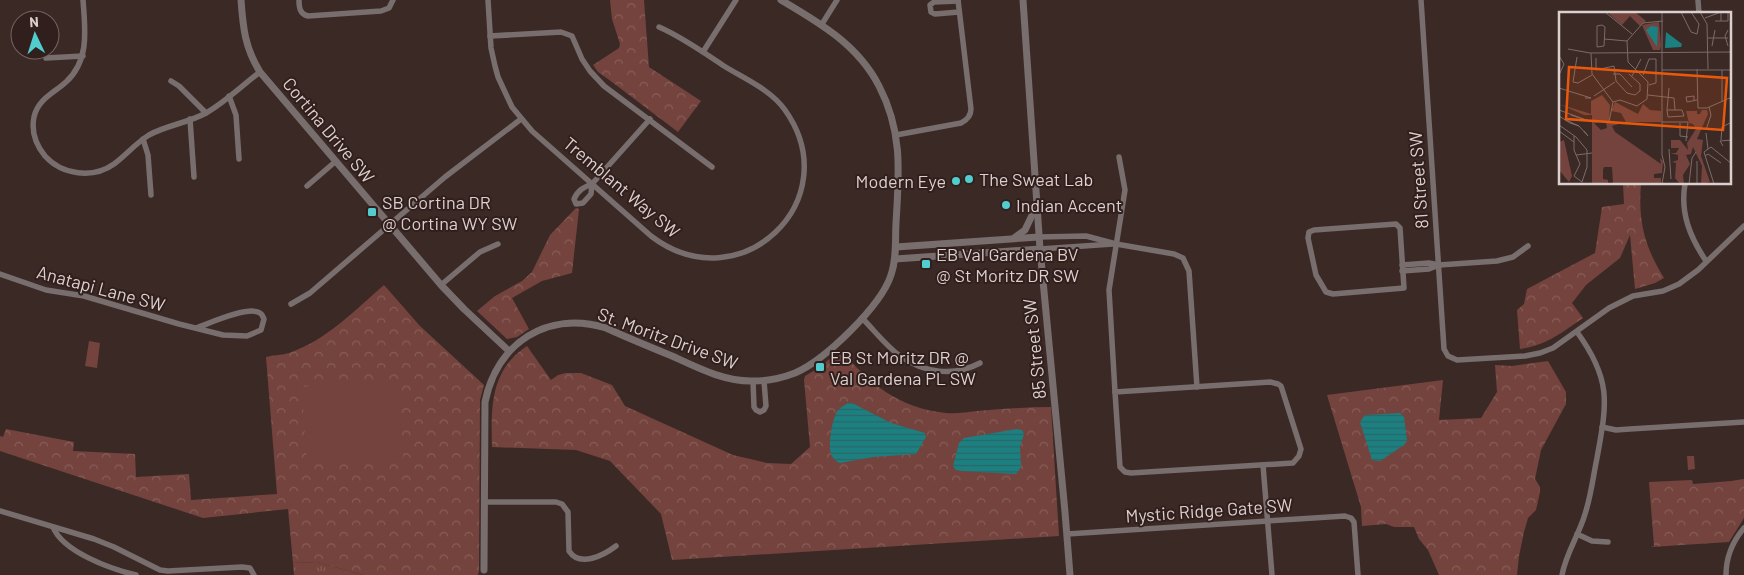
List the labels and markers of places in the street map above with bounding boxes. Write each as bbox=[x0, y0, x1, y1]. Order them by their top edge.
place label: The Sweat Lab bbox=[979, 168, 1093, 190]
place label: Modern Eye bbox=[856, 170, 946, 192]
marker: The Sweat Lab bbox=[963, 173, 975, 185]
marker: Modern Eye bbox=[950, 175, 962, 187]
place label: SB Cortina DR @ Cortina WY SW bbox=[382, 191, 518, 234]
place label: Indian Accent bbox=[1016, 194, 1122, 216]
marker: Indian Accent bbox=[1000, 199, 1012, 211]
marker: SB Cortina DR @ Cortina WY SW bbox=[366, 206, 378, 218]
place label: EB Val Gardena BV @ St Moritz DR SW bbox=[936, 243, 1079, 286]
marker: EB Val Gardena BV @ St Moritz DR SW bbox=[920, 258, 932, 270]
place label: EB St Moritz DR @ Val Gardena PL SW bbox=[830, 346, 976, 389]
marker: EB St Moritz DR @ Val Gardena PL SW bbox=[814, 361, 826, 373]

